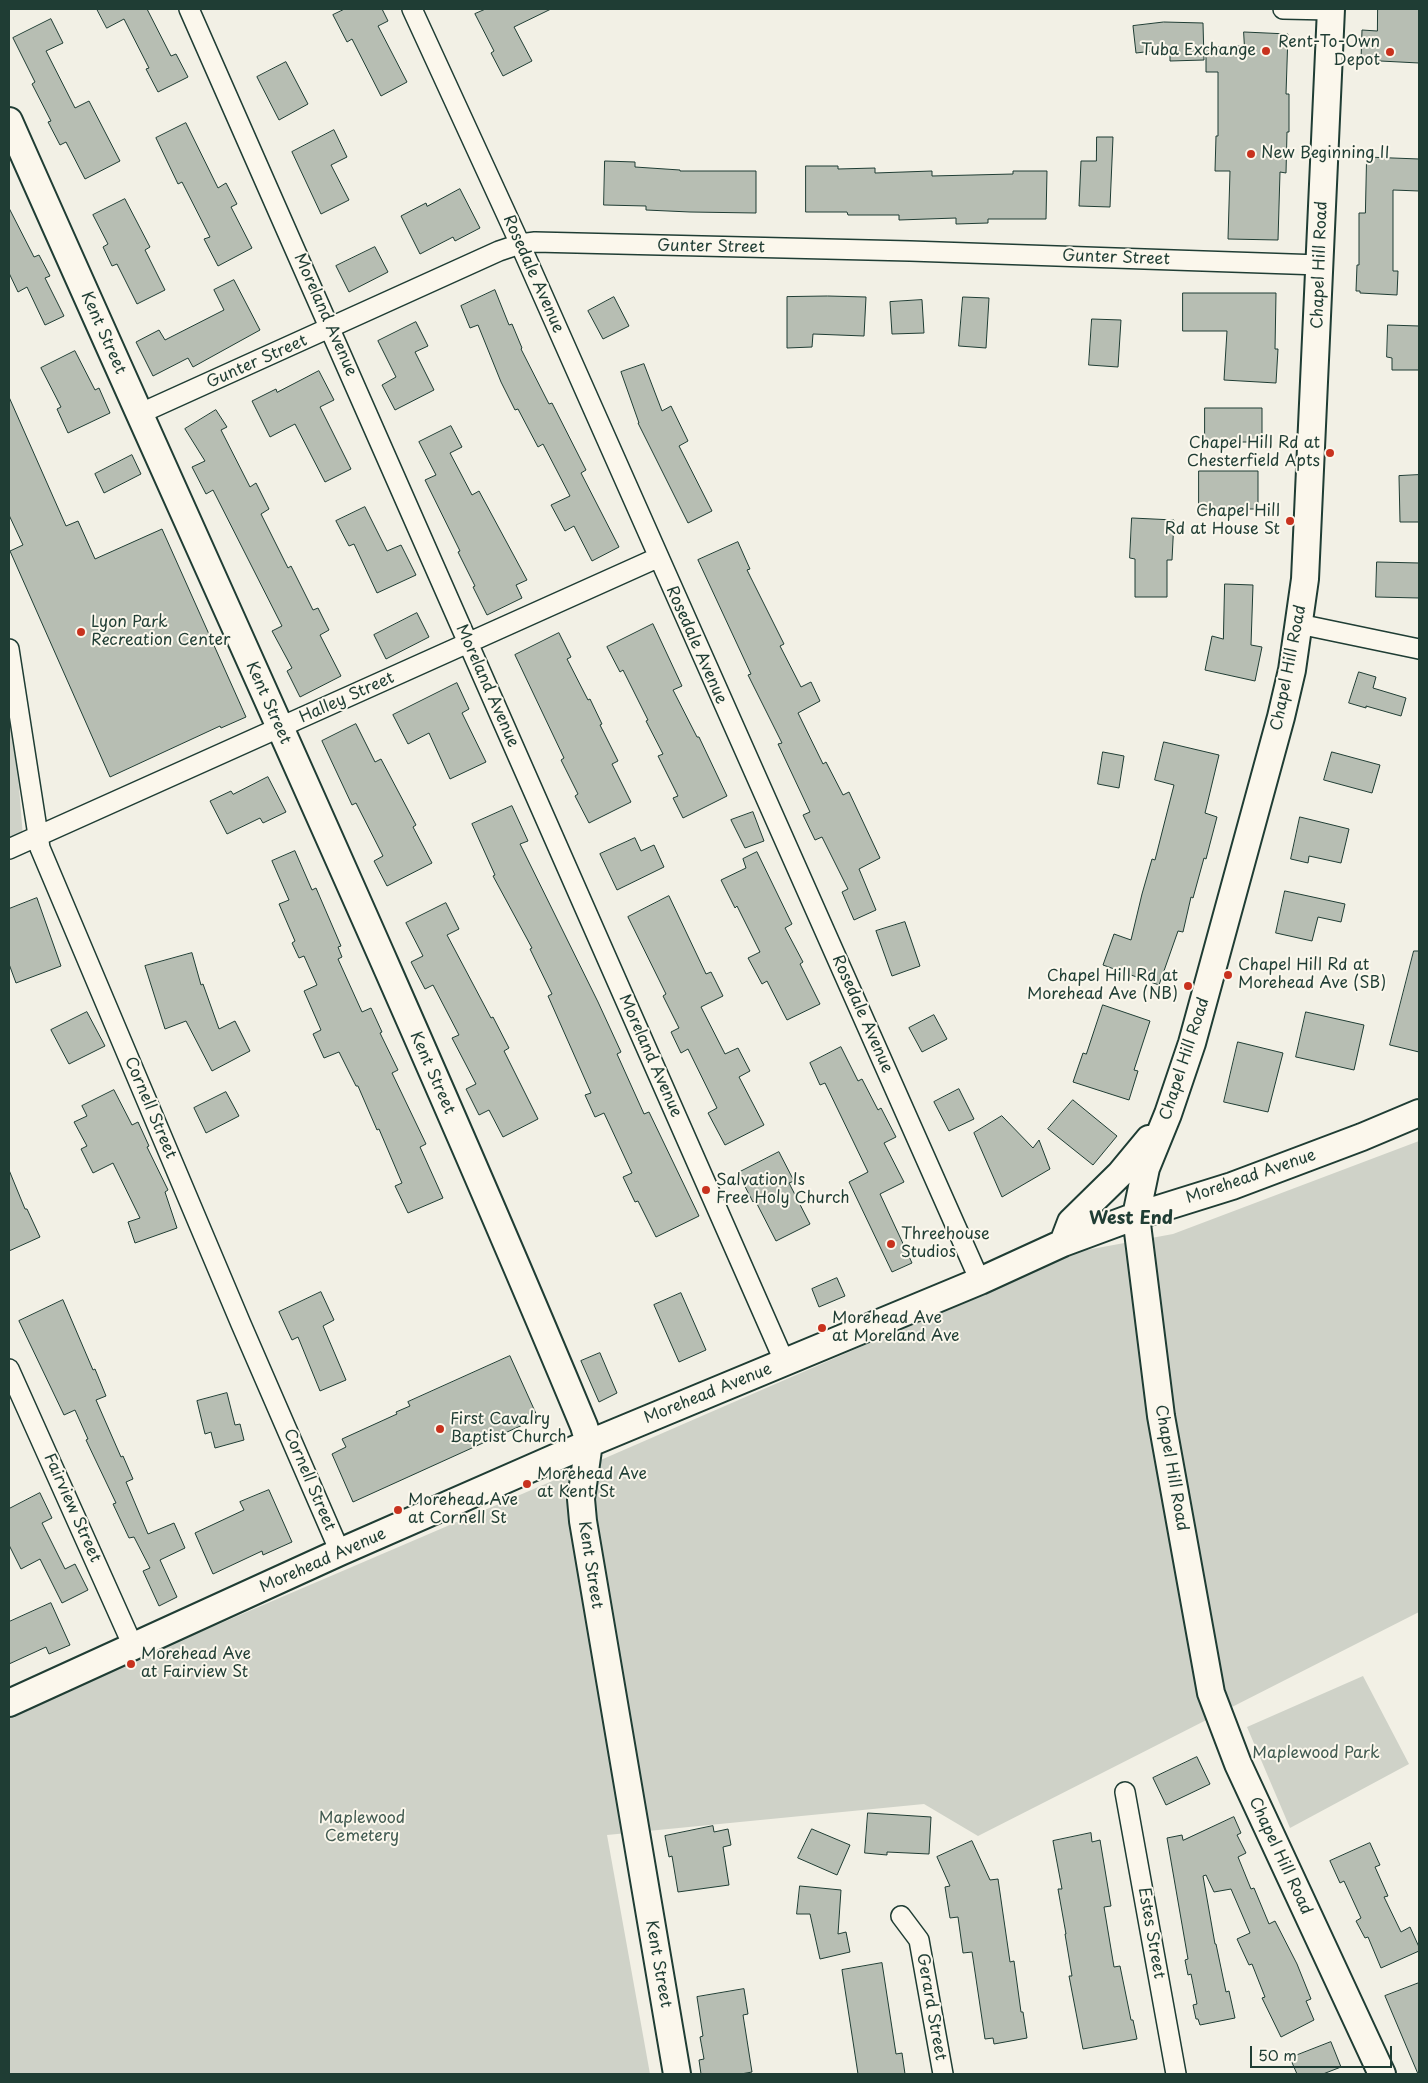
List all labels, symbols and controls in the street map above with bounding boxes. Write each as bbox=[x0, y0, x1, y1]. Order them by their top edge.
place label: Rent-To-Own Depot bbox=[1278, 33, 1380, 71]
place label: Tuba Exchange bbox=[1141, 41, 1256, 61]
marker: Tuba Exchange bbox=[1260, 45, 1272, 57]
marker: Rent-To-Own Depot bbox=[1384, 46, 1396, 58]
place label: New Beginning II bbox=[1261, 144, 1390, 164]
marker: New Beginning II bbox=[1245, 148, 1257, 160]
street label: Chapel Hill Road bbox=[1308, 201, 1332, 329]
street label: Rosedale Avenue bbox=[498, 212, 568, 336]
street label: Gunter Street bbox=[657, 236, 765, 258]
street label: Gunter Street bbox=[1062, 247, 1170, 269]
street label: Moreland Avenue bbox=[289, 251, 361, 379]
street label: Kent Street bbox=[76, 289, 130, 377]
street label: Gunter Street bbox=[204, 331, 310, 393]
place label: Chapel Hill Rd at Chesterfield Apts bbox=[1187, 434, 1320, 472]
marker: Chapel Hill Rd at Chesterfield Apts bbox=[1324, 447, 1336, 459]
place label: Chapel Hill Rd at House St bbox=[1165, 502, 1280, 540]
marker: Chapel Hill Rd at House St bbox=[1284, 515, 1296, 527]
street label: Rosedale Avenue bbox=[661, 583, 731, 707]
street label: Chapel Hill Road bbox=[1267, 603, 1311, 733]
place label: Lyon Park Recreation Center bbox=[91, 613, 230, 651]
street label: Moreland Avenue bbox=[451, 622, 523, 750]
marker: Lyon Park Recreation Center bbox=[75, 626, 87, 638]
street label: Kent Street bbox=[241, 659, 295, 747]
street label: Halley Street bbox=[297, 669, 397, 727]
street label: Rosedale Avenue bbox=[827, 952, 897, 1076]
place label: Chapel Hill Rd at Morehead Ave (SB) bbox=[1238, 956, 1386, 994]
place label: Chapel Hill Rd at Morehead Ave (NB) bbox=[1027, 967, 1178, 1005]
marker: Chapel Hill Rd at Morehead Ave (SB) bbox=[1222, 969, 1234, 981]
marker: Chapel Hill Rd at Morehead Ave (NB) bbox=[1182, 980, 1194, 992]
street label: Moreland Avenue bbox=[614, 992, 686, 1120]
street label: Chapel Hill Road bbox=[1156, 995, 1214, 1123]
street label: Kent Street bbox=[405, 1029, 459, 1117]
street label: Cornell Street bbox=[120, 1054, 180, 1162]
street label: Morehead Avenue bbox=[1183, 1146, 1319, 1208]
place label: Salvation Is Free Holy Church bbox=[716, 1171, 850, 1209]
marker: Salvation Is Free Holy Church bbox=[700, 1184, 712, 1196]
district label: West End bbox=[1089, 1208, 1173, 1230]
place label: Threehouse Studios bbox=[901, 1225, 990, 1263]
marker: Threehouse Studios bbox=[885, 1238, 897, 1250]
place label: Morehead Ave at Moreland Ave bbox=[832, 1309, 960, 1347]
marker: Morehead Ave at Moreland Ave bbox=[816, 1322, 828, 1334]
street label: Morehead Avenue bbox=[641, 1360, 775, 1428]
street label: Chapel Hill Road bbox=[1150, 1403, 1192, 1533]
place label: First Cavalry Baptist Church bbox=[450, 1410, 567, 1448]
marker: First Cavalry Baptist Church bbox=[434, 1423, 446, 1435]
street label: Cornell Street bbox=[279, 1426, 339, 1534]
street label: Fairview Street bbox=[39, 1450, 105, 1566]
place label: Morehead Ave at Kent St bbox=[537, 1465, 647, 1503]
marker: Morehead Ave at Kent St bbox=[521, 1478, 533, 1490]
place label: Morehead Ave at Cornell St bbox=[408, 1491, 518, 1529]
marker: Morehead Ave at Cornell St bbox=[392, 1504, 404, 1516]
street label: Kent Street bbox=[574, 1520, 606, 1610]
street label: Morehead Avenue bbox=[257, 1525, 389, 1597]
place label: Morehead Ave at Fairview St bbox=[141, 1645, 251, 1683]
marker: Morehead Ave at Fairview St bbox=[125, 1658, 137, 1670]
park label: Maplewood Park bbox=[1252, 1744, 1380, 1764]
street label: Chapel Hill Road bbox=[1244, 1794, 1316, 1918]
park label: Maplewood Cemetery bbox=[319, 1809, 405, 1847]
street label: Estes Street bbox=[1134, 1886, 1168, 1980]
street label: Kent Street bbox=[641, 1919, 675, 2009]
street label: Gerard Street bbox=[912, 1952, 950, 2062]
scale bar bbox=[1253, 2036, 1396, 2068]
text: 50 m bbox=[1258, 2043, 1297, 2066]

